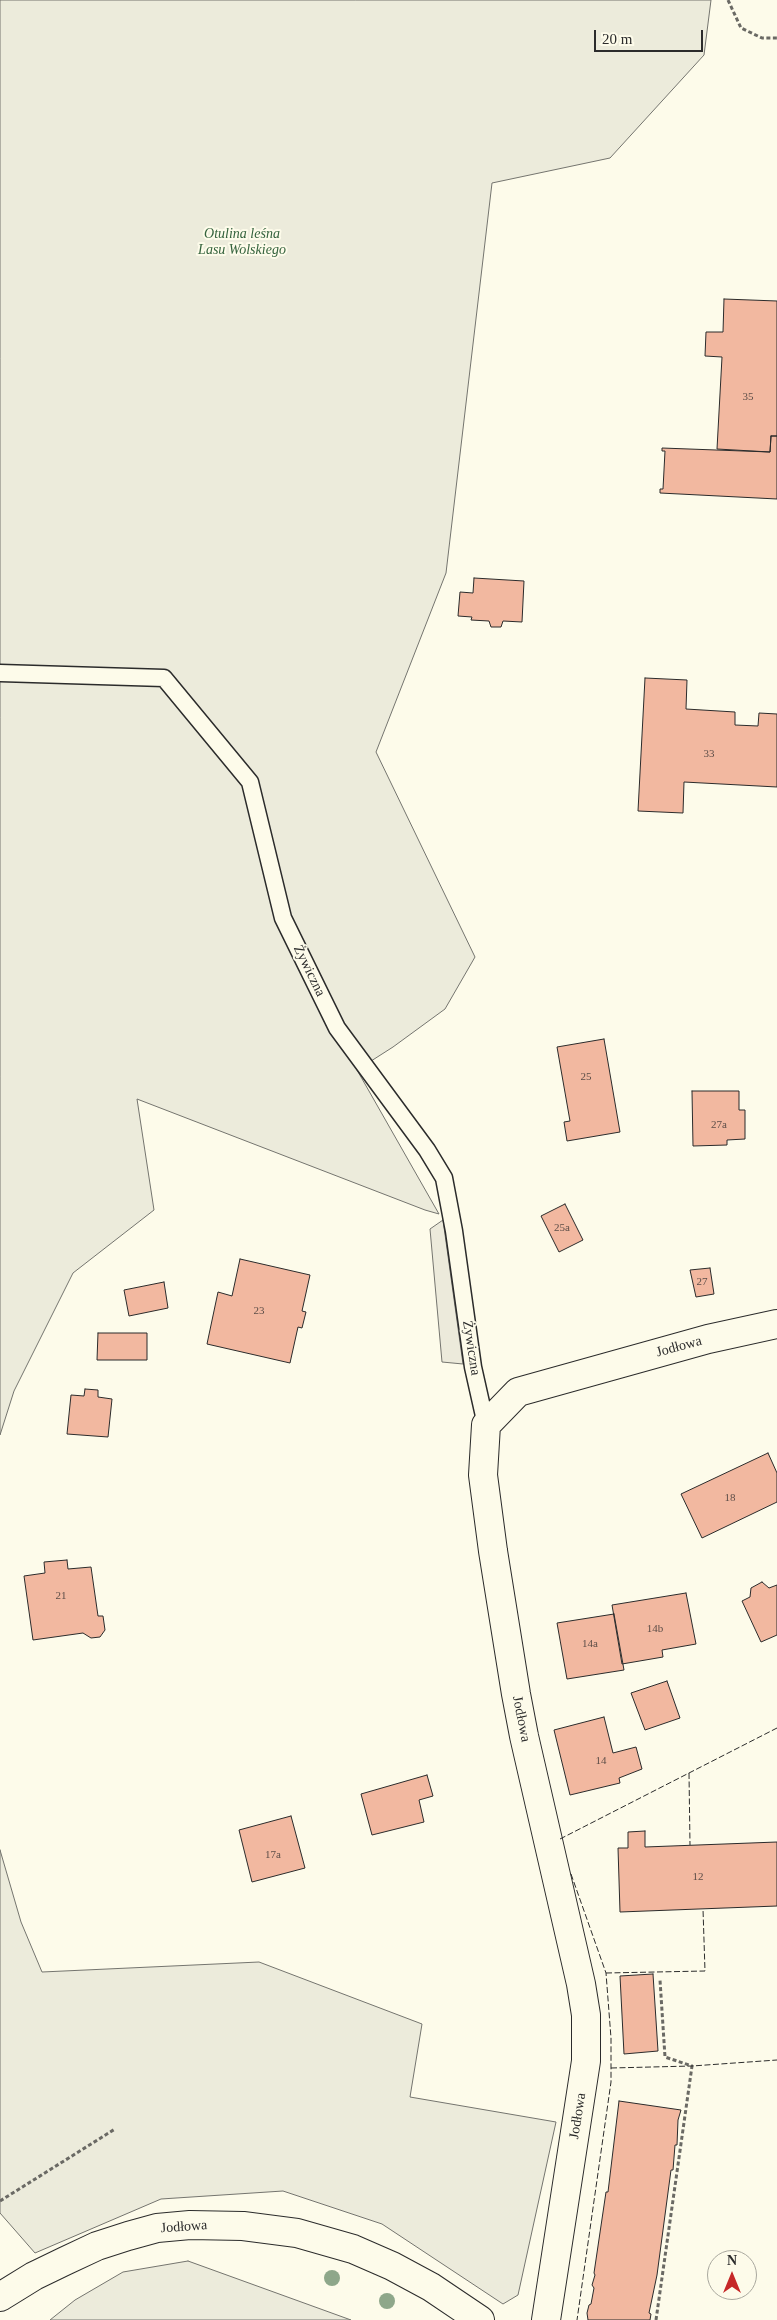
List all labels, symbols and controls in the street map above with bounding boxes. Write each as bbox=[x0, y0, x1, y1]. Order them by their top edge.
scale bar bbox=[597, 20, 706, 52]
text: 20 m bbox=[602, 31, 632, 47]
park label: Otulina leśna Lasu Wolskiego bbox=[198, 226, 286, 258]
house number: 35 bbox=[742, 390, 754, 404]
house number: 33 bbox=[704, 747, 714, 761]
street label: Żywiczna bbox=[289, 943, 329, 999]
house number: 25 bbox=[580, 1070, 592, 1084]
house number: 27a bbox=[711, 1118, 727, 1132]
house number: 25a bbox=[554, 1221, 570, 1235]
house number: 27 bbox=[696, 1275, 708, 1289]
house number: 23 bbox=[253, 1304, 264, 1318]
street label: Żywiczna bbox=[458, 1319, 484, 1377]
street label: Jodłowa bbox=[654, 1333, 704, 1361]
house number: 18 bbox=[724, 1491, 736, 1505]
house number: 21 bbox=[56, 1589, 66, 1603]
house number: 14b bbox=[647, 1622, 663, 1636]
house number: 14a bbox=[582, 1637, 598, 1651]
street label: Jodłowa bbox=[508, 1694, 534, 1744]
house number: 14 bbox=[596, 1754, 606, 1768]
house number: 17a bbox=[265, 1848, 281, 1862]
house number: 12 bbox=[692, 1870, 704, 1884]
street label: Jodłowa bbox=[566, 2092, 590, 2140]
street label: Jodłowa bbox=[160, 2217, 208, 2237]
north arrow bbox=[707, 2250, 757, 2300]
text: N bbox=[727, 2253, 737, 2268]

